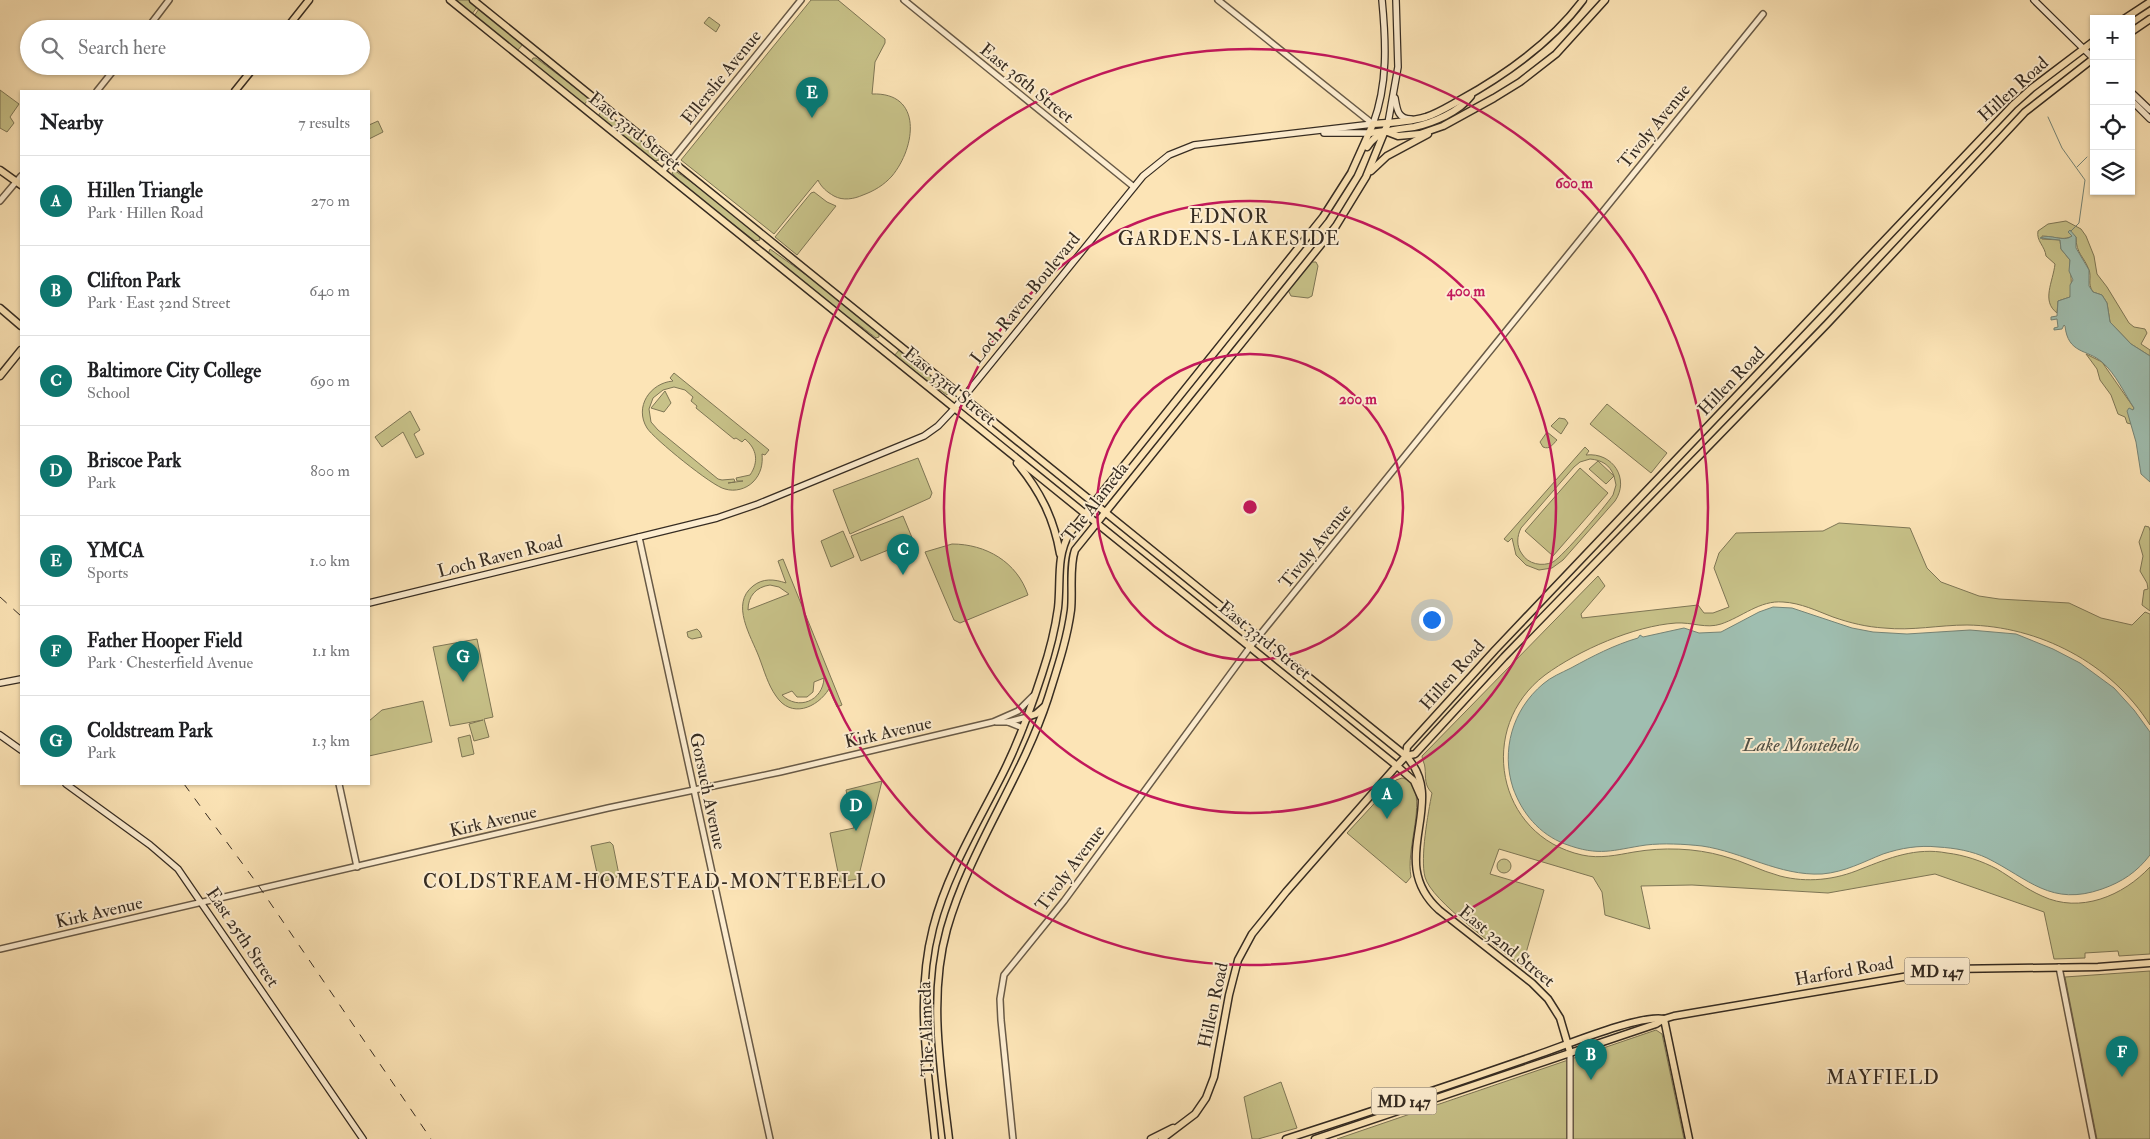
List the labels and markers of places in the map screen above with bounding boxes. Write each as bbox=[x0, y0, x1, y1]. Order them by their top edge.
pin: E bbox=[796, 77, 828, 118]
centre of rings bbox=[1241, 498, 1259, 516]
pin: C bbox=[887, 534, 919, 575]
pin: G bbox=[447, 641, 479, 682]
pin: A bbox=[1371, 778, 1403, 819]
pin: D bbox=[840, 790, 872, 831]
pin: F bbox=[2106, 1036, 2138, 1077]
pin: B bbox=[1575, 1039, 1607, 1080]

